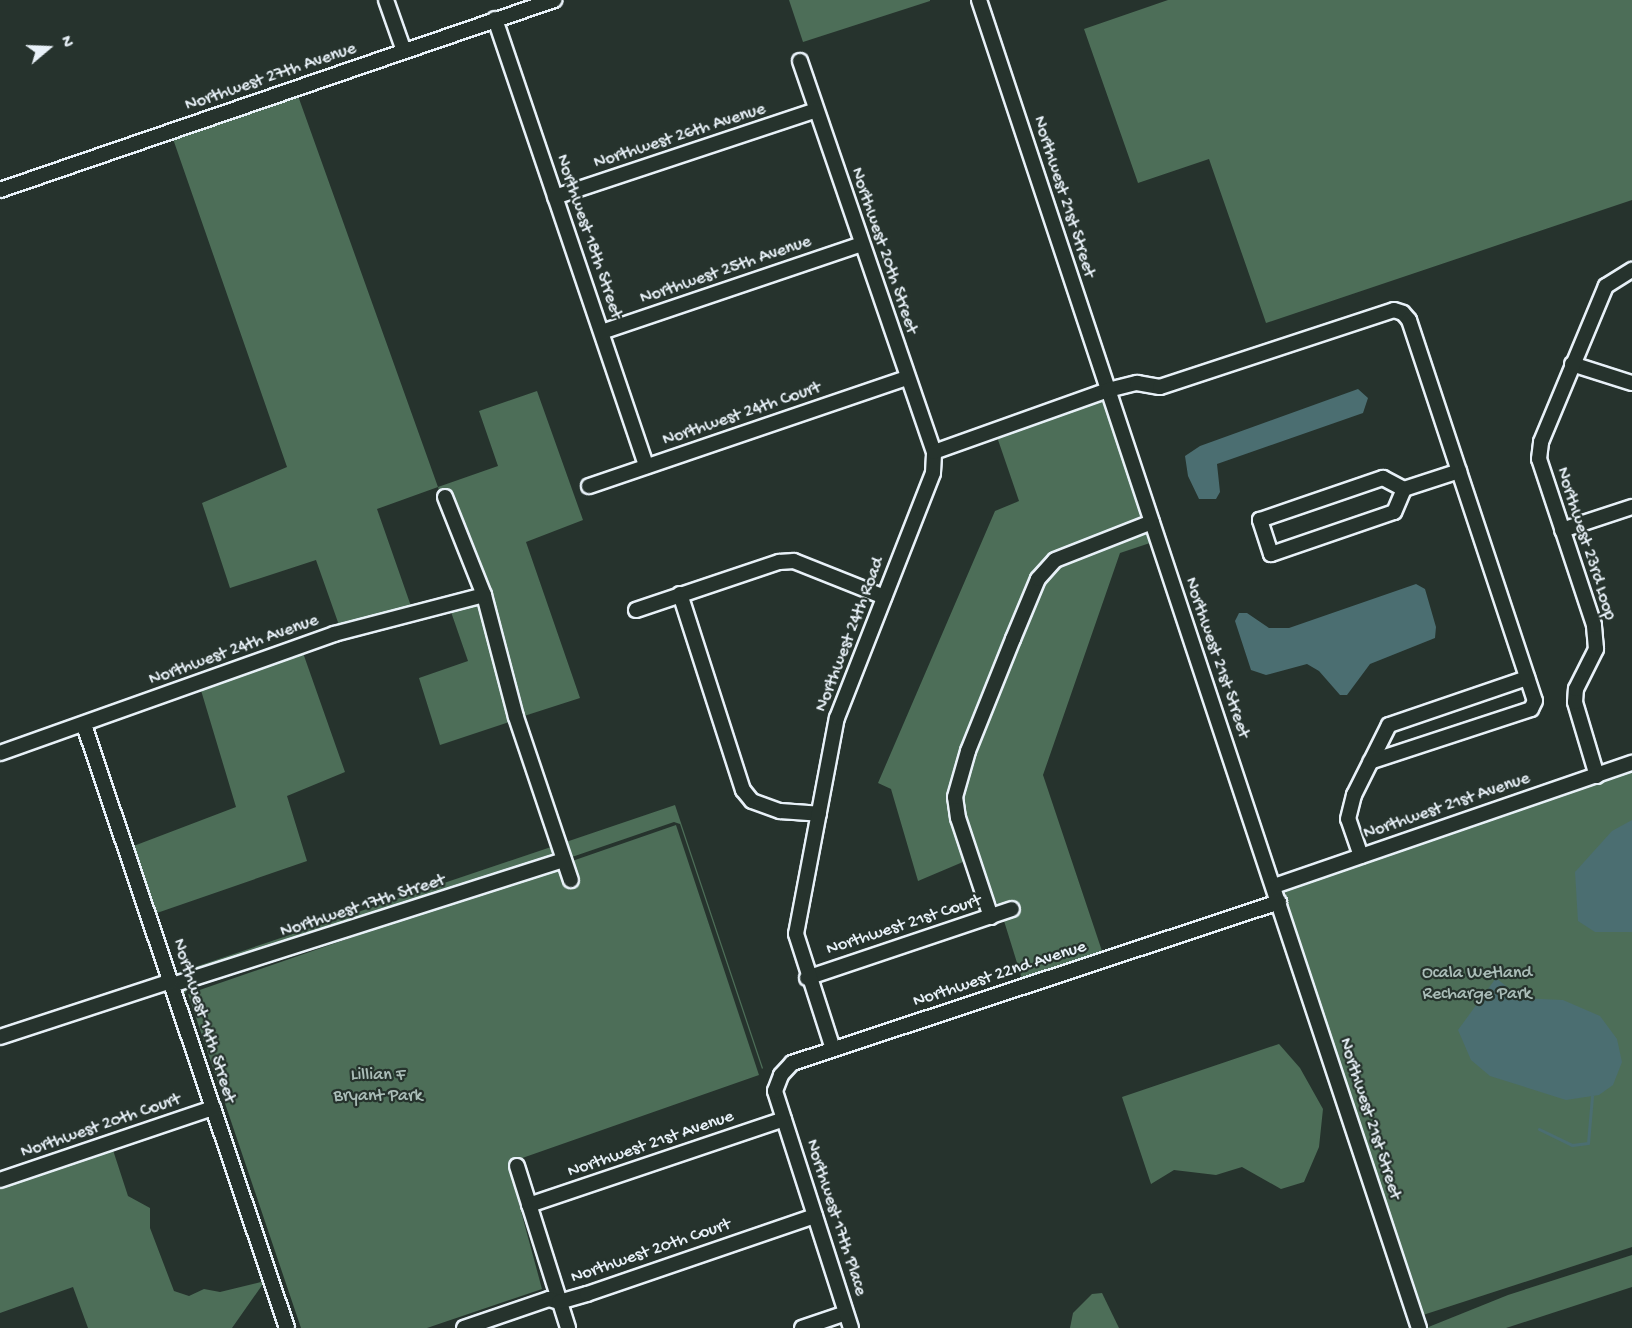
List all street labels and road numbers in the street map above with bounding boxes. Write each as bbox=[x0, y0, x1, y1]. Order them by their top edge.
street label: Northwest 27th Avenue bbox=[183, 39, 359, 117]
street label: Northwest 26th Avenue bbox=[591, 99, 769, 175]
street label: Northwest 21st Street bbox=[1027, 114, 1099, 280]
street label: Northwest 18th Street bbox=[550, 152, 626, 322]
street label: Northwest 20th Street bbox=[844, 165, 922, 337]
street label: Northwest 25th Avenue bbox=[638, 232, 814, 310]
street label: Northwest 24th Court bbox=[660, 378, 824, 452]
street label: Northwest 23rd Loop bbox=[1550, 465, 1620, 623]
street label: Northwest 24th Road bbox=[812, 555, 890, 715]
street label: Northwest 21st Street bbox=[1178, 575, 1254, 741]
street label: Northwest 24th Avenue bbox=[146, 610, 322, 692]
street label: Northwest 21st Avenue bbox=[1361, 768, 1533, 846]
street label: Northwest 17th Street bbox=[278, 870, 448, 944]
street label: Northwest 21st Court bbox=[824, 891, 984, 961]
street label: Northwest 14th Street bbox=[166, 936, 240, 1106]
street label: Northwest 22nd Avenue bbox=[911, 937, 1089, 1013]
street label: Northwest 21st Street bbox=[1333, 1036, 1405, 1202]
street label: Northwest 20th Court bbox=[18, 1090, 184, 1164]
street label: Northwest 21st Avenue bbox=[565, 1106, 737, 1184]
street label: Northwest 17th Place bbox=[800, 1137, 870, 1299]
street label: Northwest 20th Court bbox=[568, 1215, 734, 1289]

